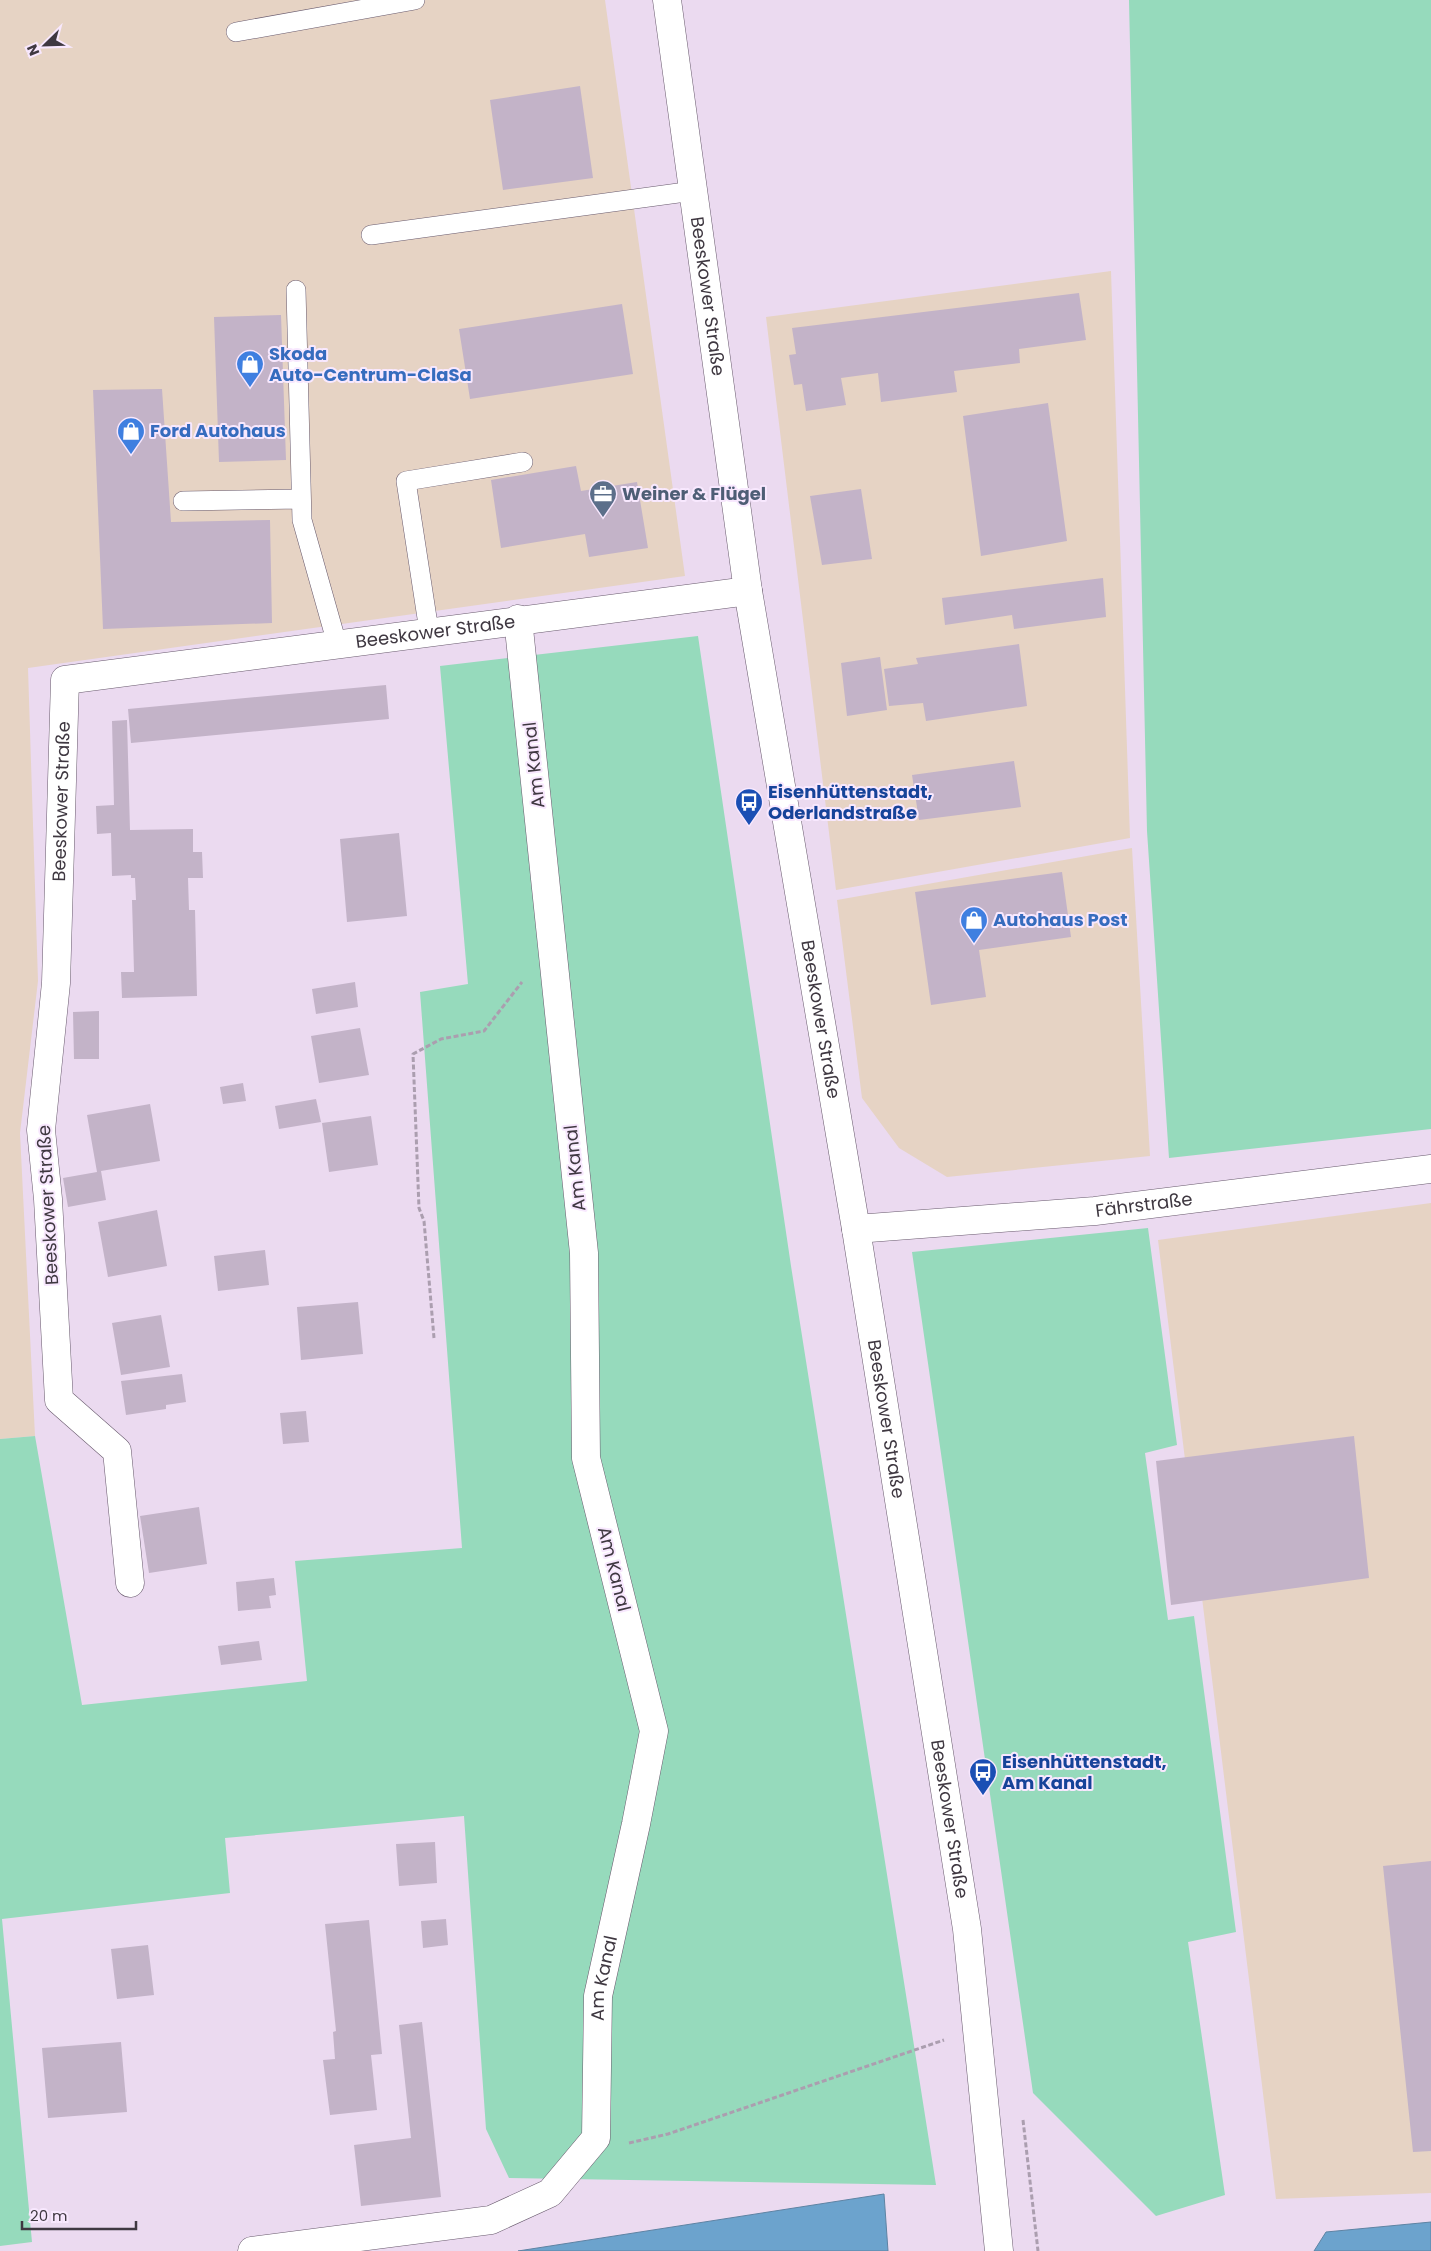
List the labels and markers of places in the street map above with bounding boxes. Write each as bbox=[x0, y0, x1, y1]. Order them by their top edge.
place label: Skoda Auto-Centrum-ClaSa bbox=[269, 341, 472, 387]
shop icon: Skoda Auto-Centrum-ClaSa bbox=[235, 349, 265, 388]
shop icon: Ford Autohaus bbox=[116, 416, 146, 455]
place label: Ford Autohaus bbox=[150, 418, 286, 443]
office icon: Weiner & Flügel bbox=[588, 479, 618, 518]
place label: Weiner & Flügel bbox=[622, 481, 766, 506]
place label: Eisenhüttenstadt, Oderlandstraße bbox=[768, 779, 933, 825]
bus stop icon: Eisenhüttenstadt, Oderlandstraße bbox=[734, 787, 764, 826]
shop icon: Autohaus Post bbox=[959, 905, 989, 944]
place label: Autohaus Post bbox=[993, 907, 1128, 932]
place label: Eisenhüttenstadt, Am Kanal bbox=[1002, 1749, 1167, 1795]
bus stop icon: Eisenhüttenstadt, Am Kanal bbox=[968, 1757, 998, 1796]

